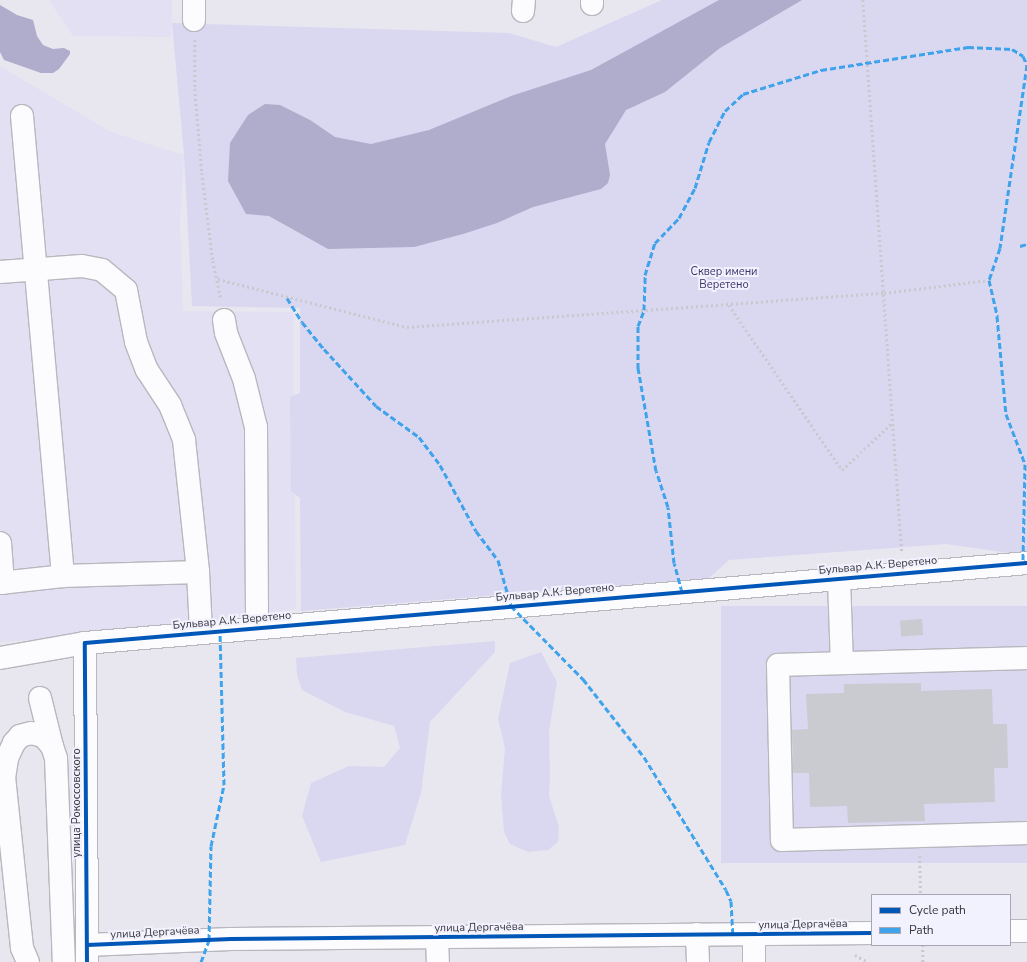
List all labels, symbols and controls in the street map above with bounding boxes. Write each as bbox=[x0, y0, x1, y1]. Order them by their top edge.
park label: Сквер имени Веретено bbox=[690, 266, 758, 292]
street label: Бульвар А.К. Веретено bbox=[818, 554, 938, 578]
street label: Бульвар А.К. Веретено bbox=[495, 581, 615, 605]
street label: Бульвар А.К. Веретено bbox=[172, 609, 292, 633]
street label: улица Рокоссовского bbox=[70, 748, 84, 858]
legend bbox=[871, 894, 1011, 946]
text: Cycle path bbox=[909, 902, 966, 918]
street label: улица Дергачёва bbox=[758, 918, 848, 932]
street label: улица Дергачёва bbox=[434, 921, 524, 935]
text: Path bbox=[909, 922, 934, 938]
street label: улица Дергачёва bbox=[110, 924, 200, 942]

